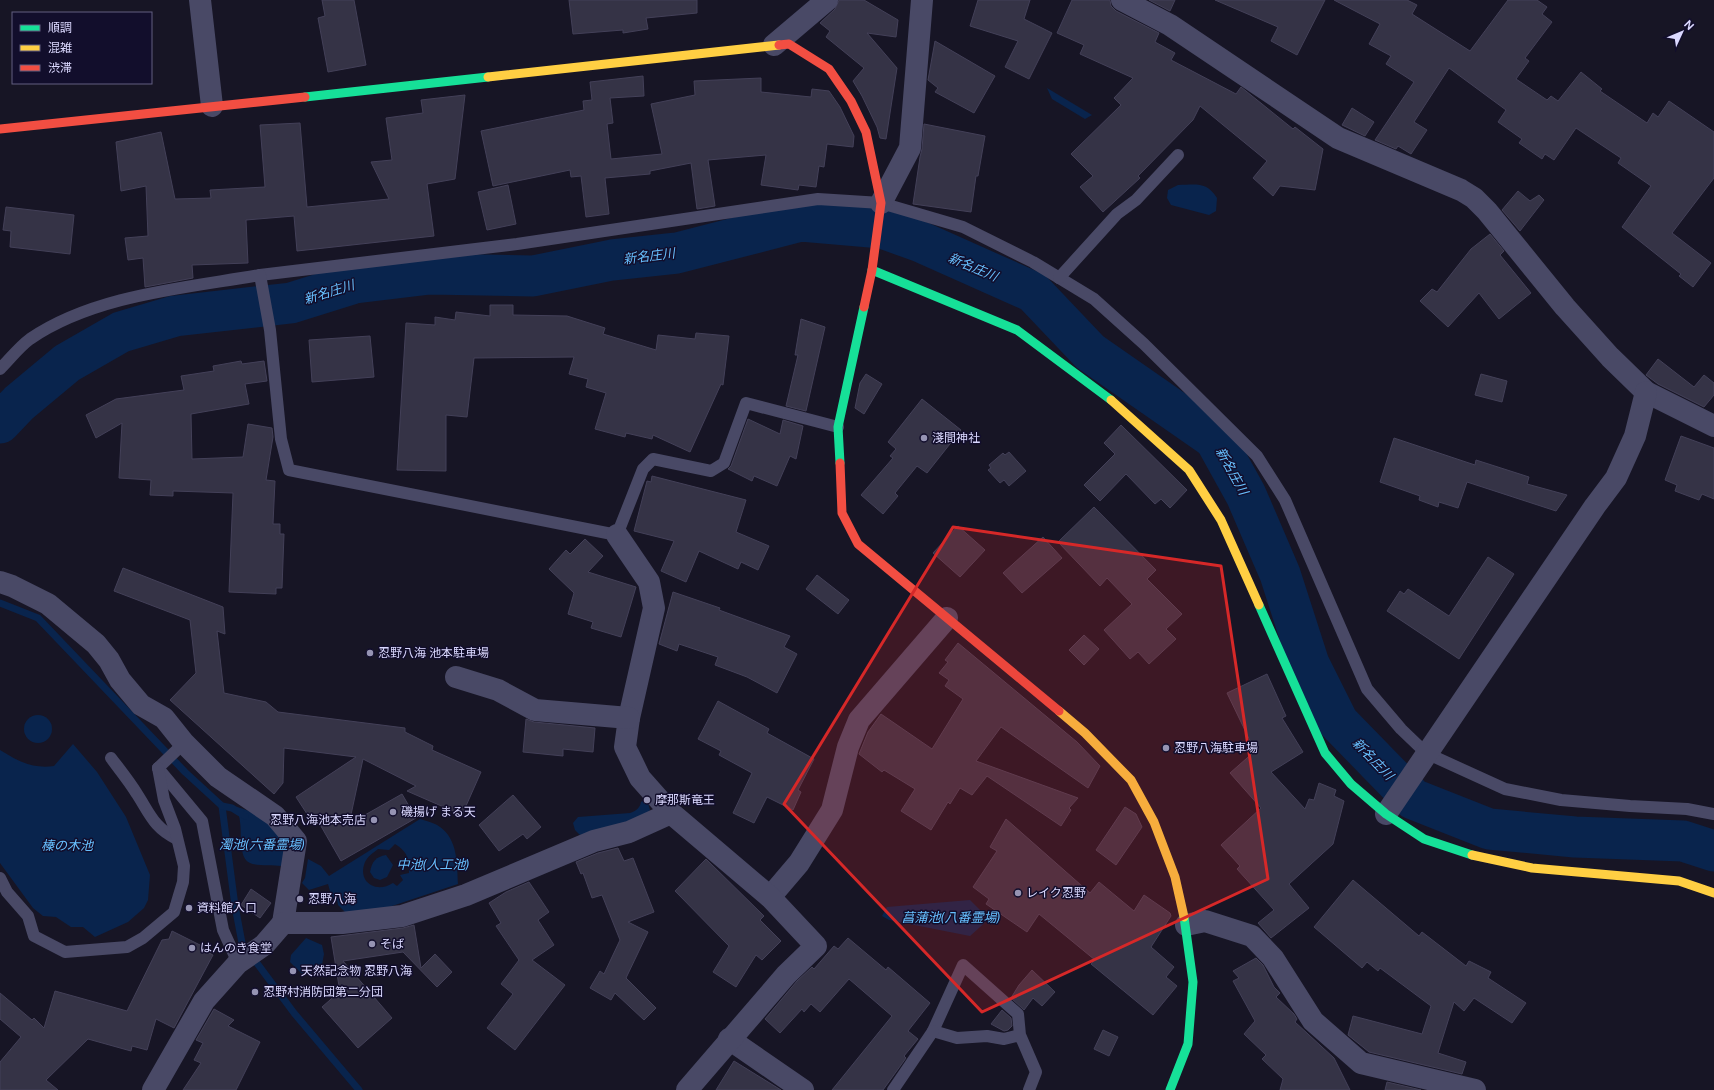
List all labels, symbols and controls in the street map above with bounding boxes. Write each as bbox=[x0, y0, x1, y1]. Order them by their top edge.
legend bbox=[12, 12, 152, 84]
north arrow bbox=[1662, 12, 1702, 52]
text: N bbox=[1682, 18, 1696, 32]
text: 順調 bbox=[48, 21, 72, 35]
text: 混雑 bbox=[48, 41, 72, 55]
text: 渋滞 bbox=[48, 61, 72, 75]
water label: 新名庄川 bbox=[622, 245, 678, 267]
water label: 新名庄川 bbox=[946, 250, 1002, 285]
water label: 新名庄川 bbox=[302, 277, 358, 307]
place label: 淺間神社 bbox=[932, 431, 980, 445]
marker: 淺間神社 bbox=[919, 433, 929, 443]
water label: 新名庄川 bbox=[1213, 445, 1252, 499]
place label: 忍野八海 池本駐車場 bbox=[378, 646, 489, 660]
marker: 忍野八海 池本駐車場 bbox=[365, 648, 375, 658]
water label: 新名庄川 bbox=[1350, 735, 1398, 784]
place label: 忍野八海駐車場 bbox=[1174, 741, 1258, 755]
marker: 忍野八海駐車場 bbox=[1161, 743, 1171, 753]
place label: 摩那斯竜王 bbox=[655, 793, 715, 807]
marker: 摩那斯竜王 bbox=[642, 795, 652, 805]
place label: 磯揚げ まる天 bbox=[401, 805, 476, 819]
marker: 磯揚げ まる天 bbox=[388, 807, 398, 817]
place label: 忍野八海池本売店 bbox=[270, 813, 366, 827]
marker: 忍野八海池本売店 bbox=[369, 815, 379, 825]
water label: 濁池(六番霊場) bbox=[219, 837, 305, 852]
water label: 榛の木池 bbox=[41, 838, 95, 853]
water label: 中池(人工池) bbox=[397, 857, 469, 872]
place label: レイク忍野 bbox=[1026, 886, 1086, 900]
marker: レイク忍野 bbox=[1013, 888, 1023, 898]
place label: 忍野八海 bbox=[308, 892, 356, 906]
marker: 忍野八海 bbox=[295, 894, 305, 904]
place label: 資料館入口 bbox=[197, 901, 257, 915]
marker: 資料館入口 bbox=[184, 903, 194, 913]
water label: 菖蒲池(八番霊場) bbox=[902, 910, 1000, 925]
place label: そば bbox=[380, 937, 404, 951]
marker: そば bbox=[367, 939, 377, 949]
place label: はんのき食堂 bbox=[200, 941, 272, 955]
marker: はんのき食堂 bbox=[187, 943, 197, 953]
place label: 天然記念物 忍野八海 bbox=[301, 964, 412, 978]
marker: 天然記念物 忍野八海 bbox=[288, 966, 298, 976]
place label: 忍野村消防団第二分団 bbox=[263, 985, 383, 999]
marker: 忍野村消防団第二分団 bbox=[250, 987, 260, 997]

